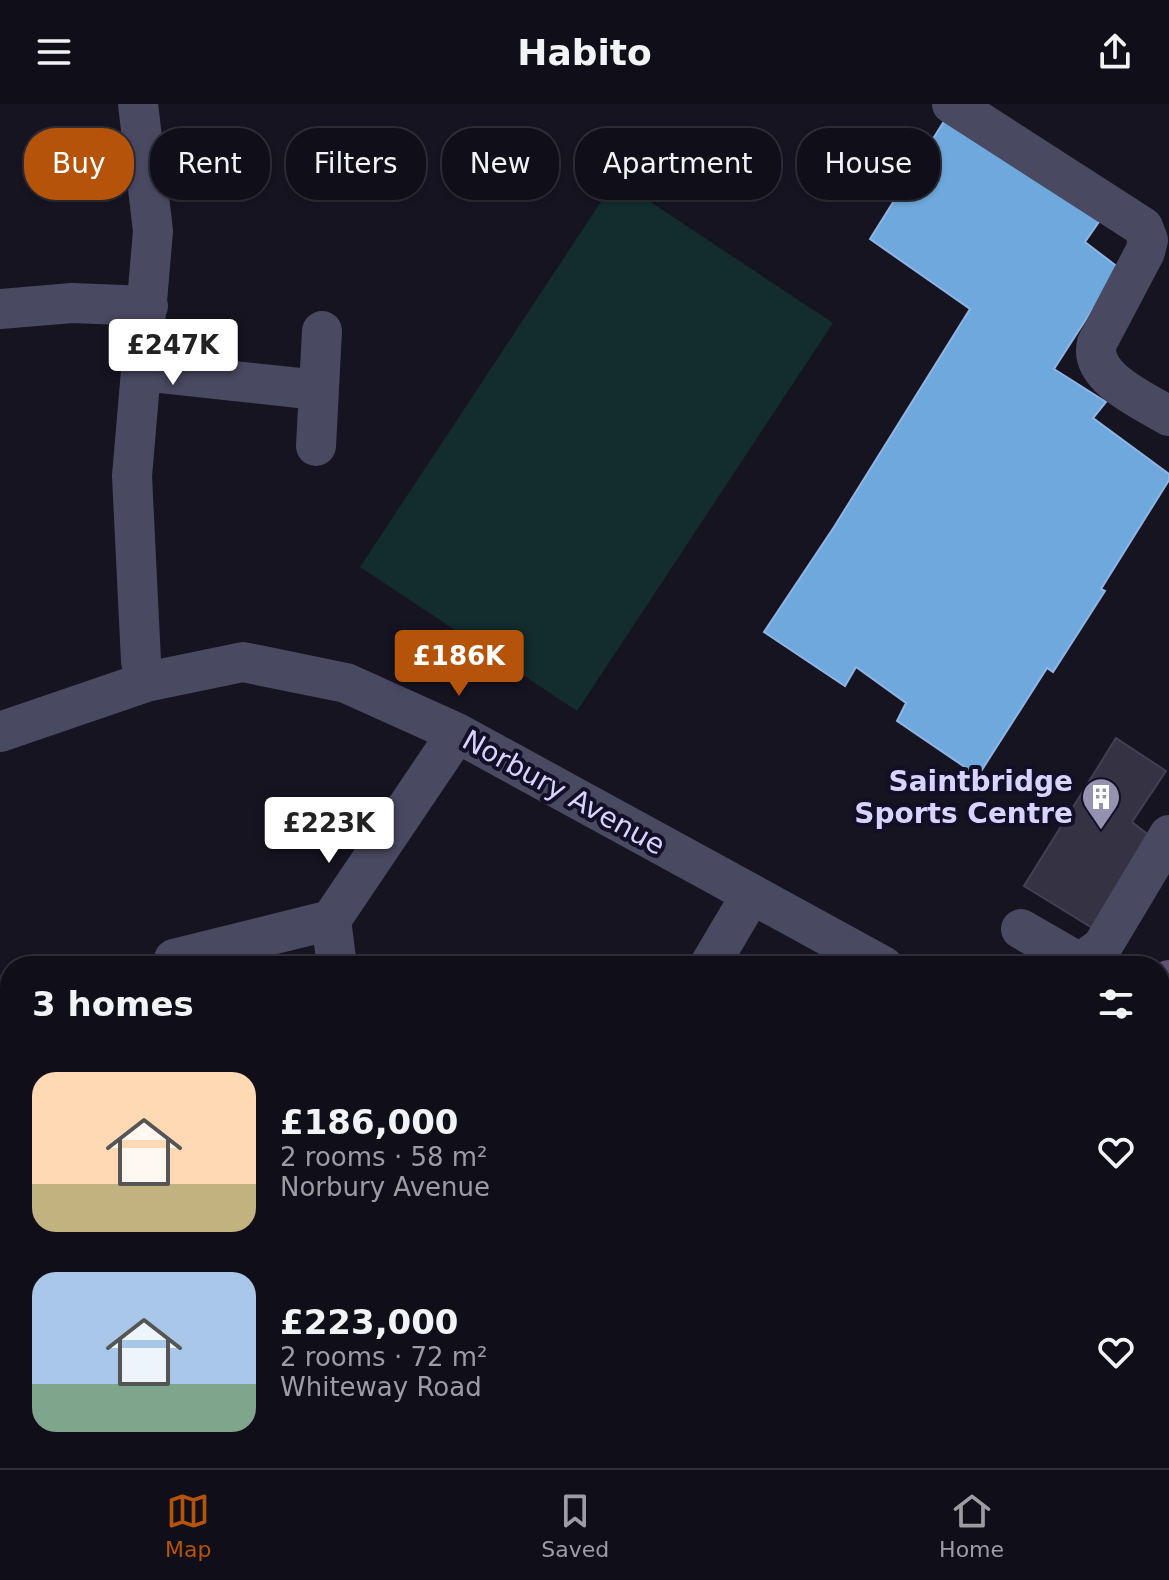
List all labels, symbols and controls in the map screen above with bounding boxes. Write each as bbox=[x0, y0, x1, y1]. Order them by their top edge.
icon: menu bbox=[32, 30, 76, 74]
icon: share bbox=[1093, 30, 1137, 74]
text: Habito bbox=[517, 32, 652, 73]
chip: Buy bbox=[24, 128, 134, 200]
chip: Rent bbox=[150, 128, 270, 200]
chip: Filters bbox=[286, 128, 426, 200]
chip: New bbox=[442, 128, 559, 200]
chip: Apartment bbox=[575, 128, 781, 200]
chip: House bbox=[797, 128, 940, 200]
pin: £247K bbox=[117, 319, 229, 387]
text: £247K bbox=[127, 330, 219, 360]
pin: £186K bbox=[403, 630, 515, 698]
text: £186K bbox=[413, 641, 505, 671]
street label: Norbury Avenue bbox=[457, 723, 671, 862]
place label: Saintbridge Sports Centre bbox=[854, 765, 1073, 830]
building icon: Saintbridge Sports Centre bbox=[1080, 776, 1122, 831]
pin: £223K bbox=[273, 797, 385, 865]
text: £223K bbox=[283, 808, 375, 838]
icon: filters bbox=[1094, 982, 1138, 1026]
text: 3 homes bbox=[32, 984, 194, 1024]
text: £186,000 bbox=[280, 1102, 459, 1142]
icon: home bbox=[96, 1104, 192, 1200]
icon: heart bbox=[1094, 1130, 1138, 1174]
text: 2 rooms · 58 m² bbox=[280, 1142, 488, 1172]
text: Norbury Avenue bbox=[280, 1172, 490, 1202]
text: £223,000 bbox=[280, 1302, 459, 1342]
icon: home bbox=[96, 1304, 192, 1400]
icon: heart bbox=[1094, 1330, 1138, 1374]
text: 2 rooms · 72 m² bbox=[280, 1342, 488, 1372]
text: Whiteway Road bbox=[280, 1372, 482, 1402]
tab: Map bbox=[165, 1489, 211, 1562]
tab: Saved bbox=[541, 1489, 609, 1562]
tab: Home bbox=[939, 1489, 1004, 1562]

